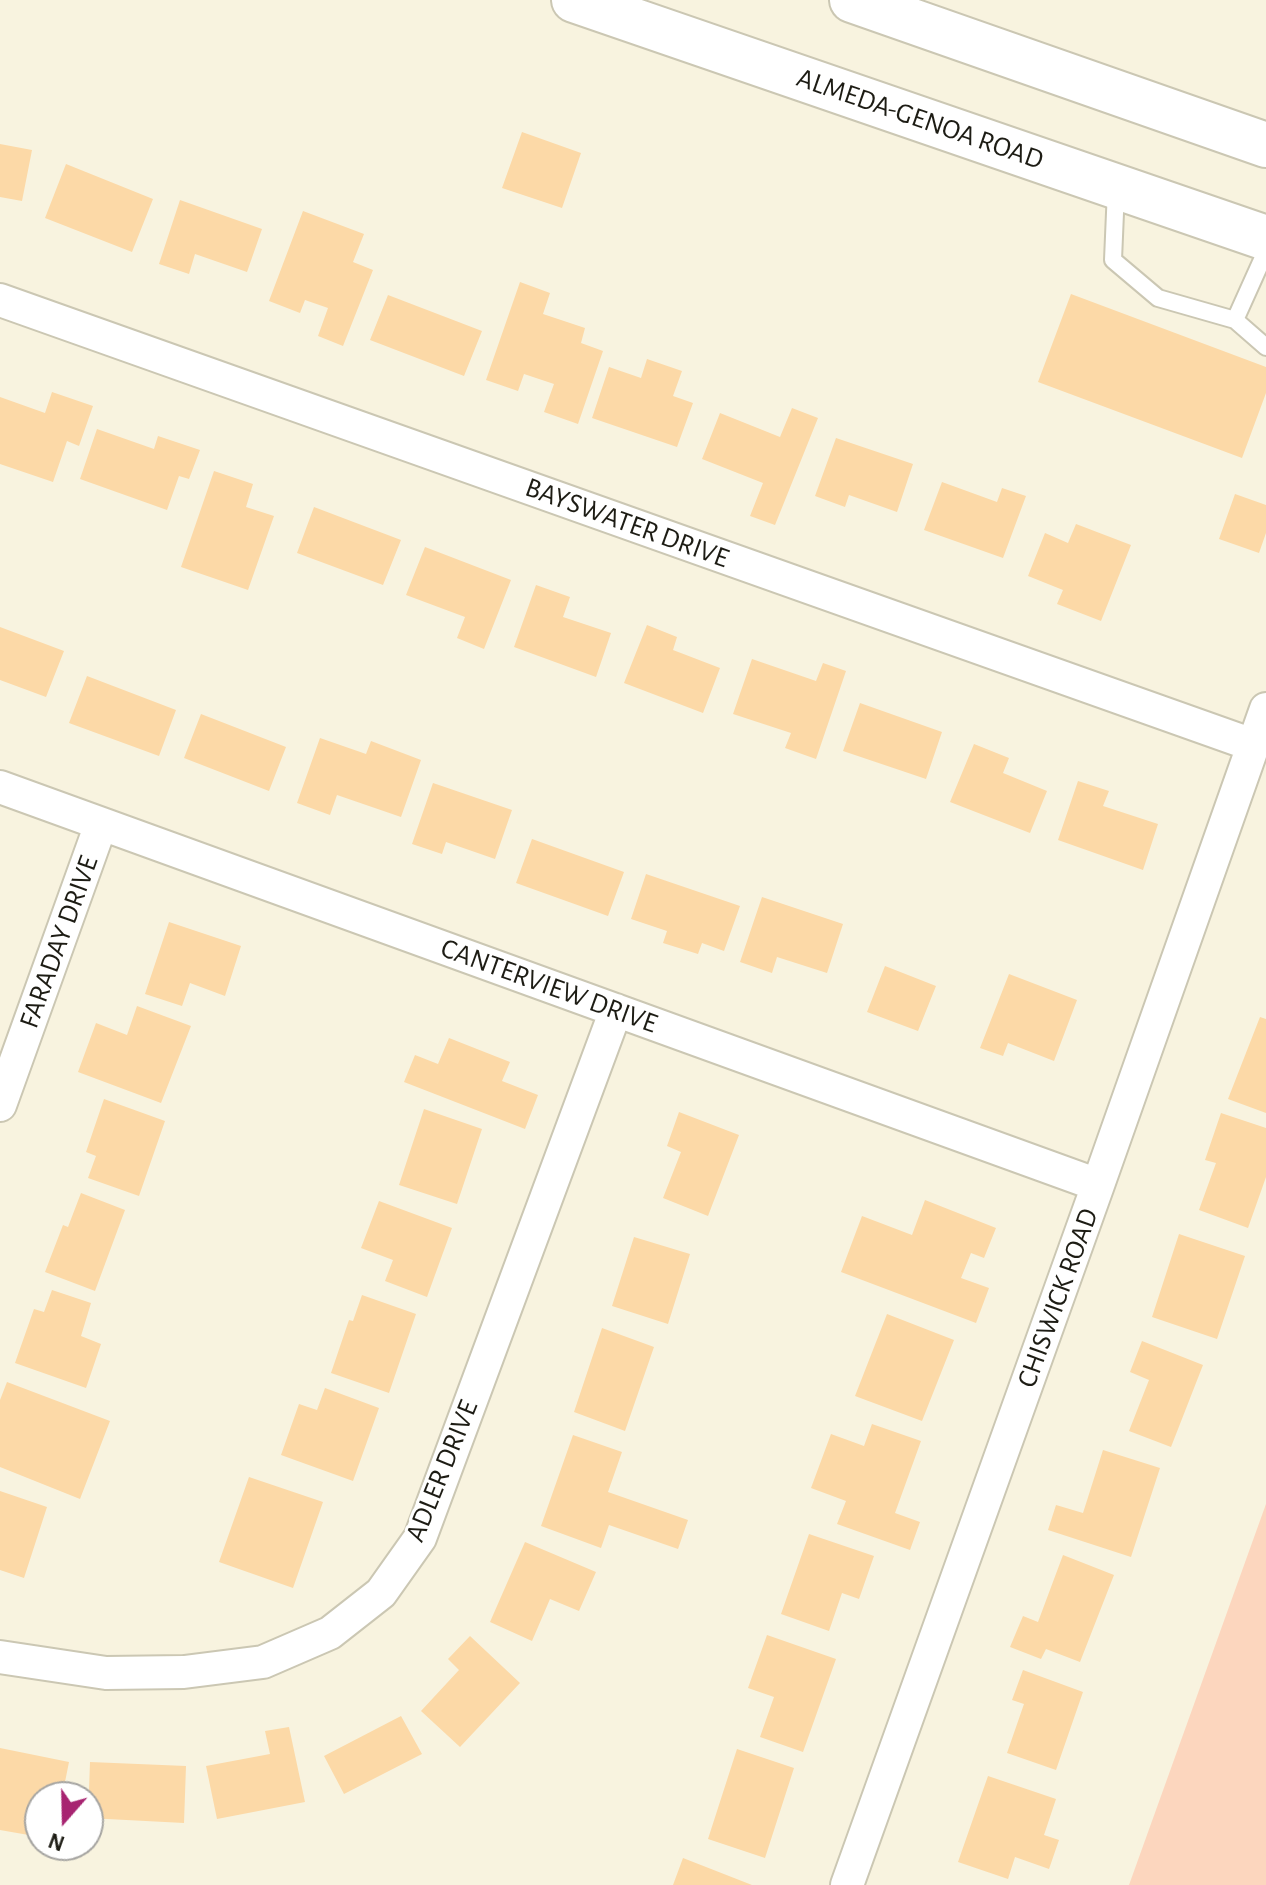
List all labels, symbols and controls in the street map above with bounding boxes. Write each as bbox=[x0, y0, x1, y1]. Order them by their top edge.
street label: ALMEDA-GENOA ROAD bbox=[792, 61, 1048, 177]
street label: BAYSWATER DRIVE bbox=[521, 471, 733, 575]
street label: FARADAY DRIVE bbox=[12, 851, 106, 1033]
street label: CANTERVIEW DRIVE bbox=[436, 931, 662, 1041]
street label: CHISWICK ROAD bbox=[1010, 1204, 1106, 1392]
street label: ADLER DRIVE bbox=[398, 1395, 486, 1547]
north arrow bbox=[24, 1781, 104, 1861]
text: N bbox=[46, 1829, 67, 1855]

